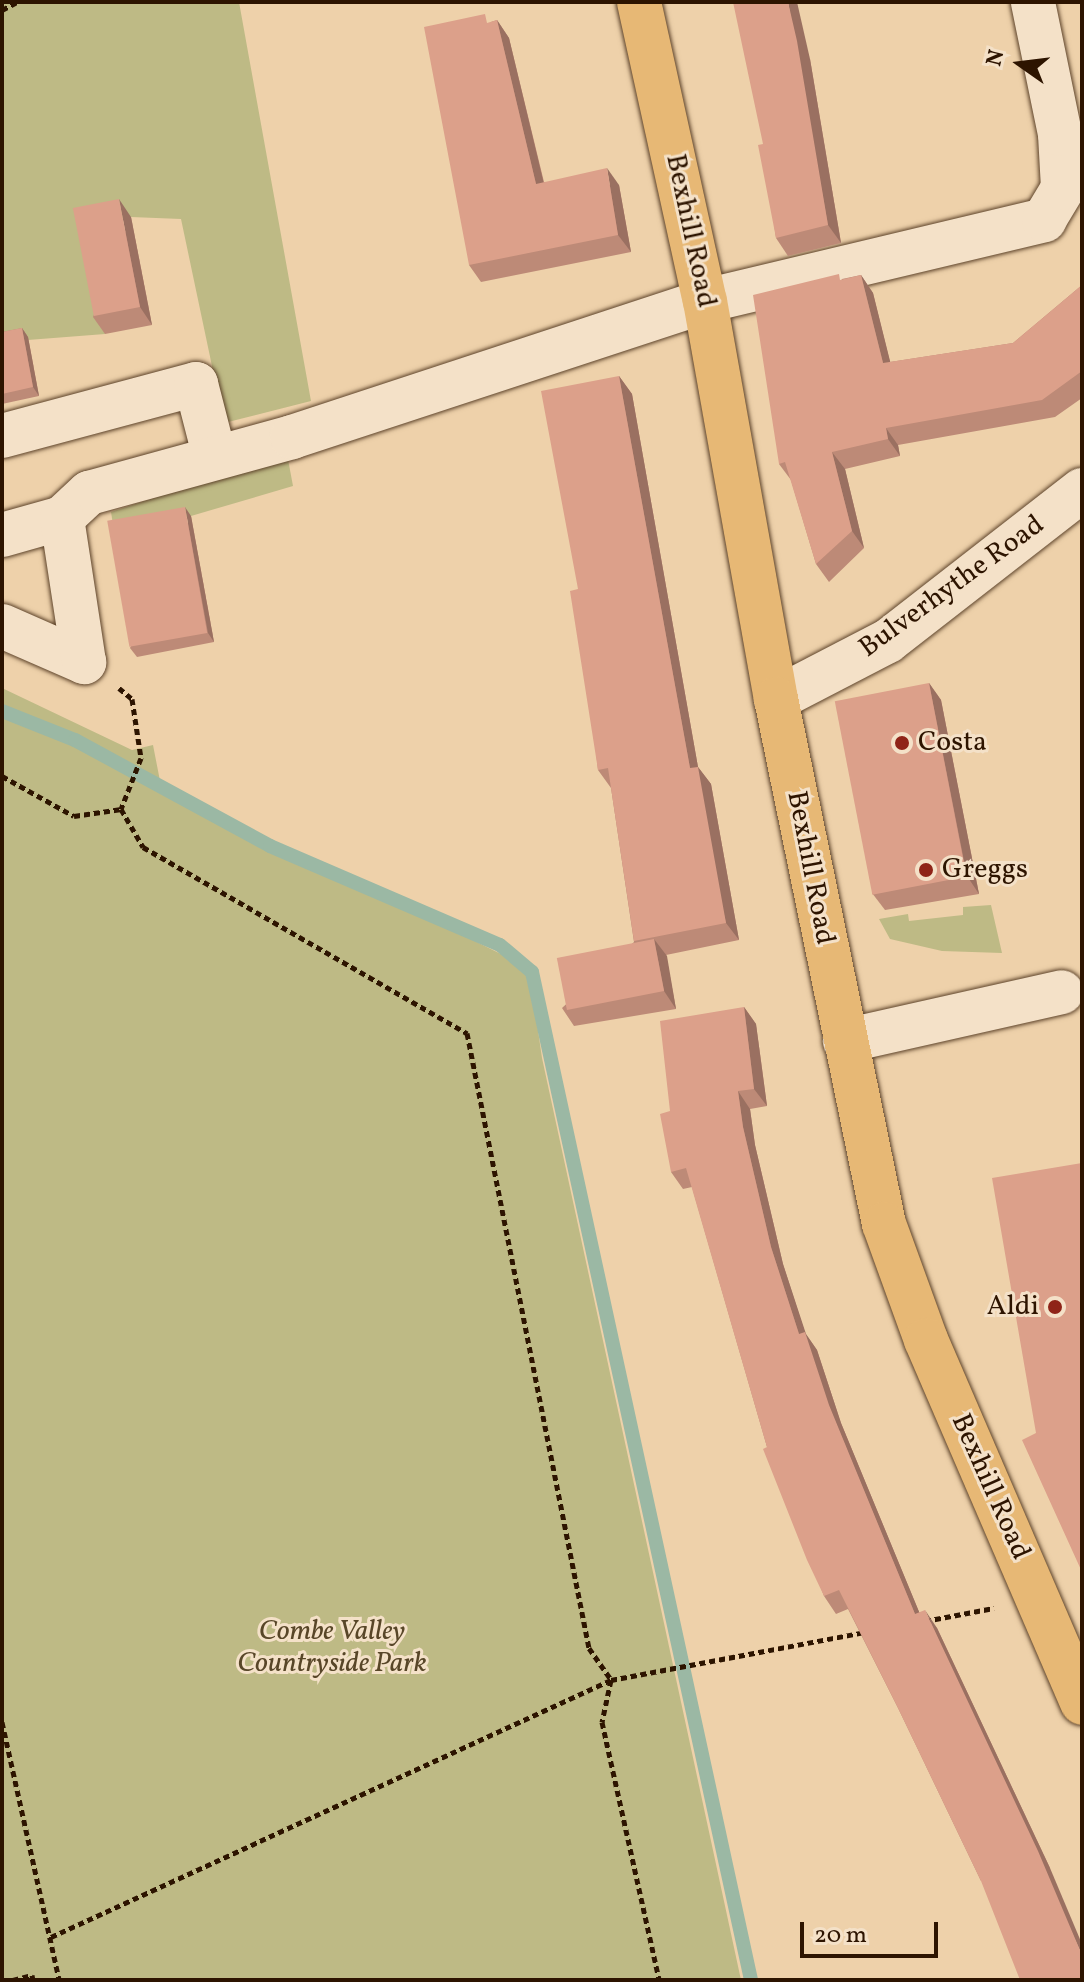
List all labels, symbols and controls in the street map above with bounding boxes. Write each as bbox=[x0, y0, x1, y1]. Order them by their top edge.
north arrow bbox=[980, 24, 1060, 104]
text: N bbox=[979, 47, 1013, 70]
street label: Bexhill Road bbox=[657, 151, 723, 311]
street label: Bulverhythe Road bbox=[853, 509, 1051, 665]
place label: Costa bbox=[918, 726, 987, 760]
marker: Costa bbox=[893, 734, 911, 752]
street label: Bexhill Road bbox=[779, 788, 841, 948]
place label: Greggs bbox=[942, 853, 1028, 887]
marker: Greggs bbox=[917, 861, 935, 879]
place label: Aldi bbox=[987, 1290, 1039, 1324]
marker: Aldi bbox=[1046, 1298, 1064, 1316]
street label: Bexhill Road bbox=[943, 1409, 1037, 1565]
park label: Combe Valley Countryside Park bbox=[237, 1615, 427, 1681]
scale bar bbox=[804, 1906, 942, 1956]
text: 20 m bbox=[814, 1919, 867, 1953]

